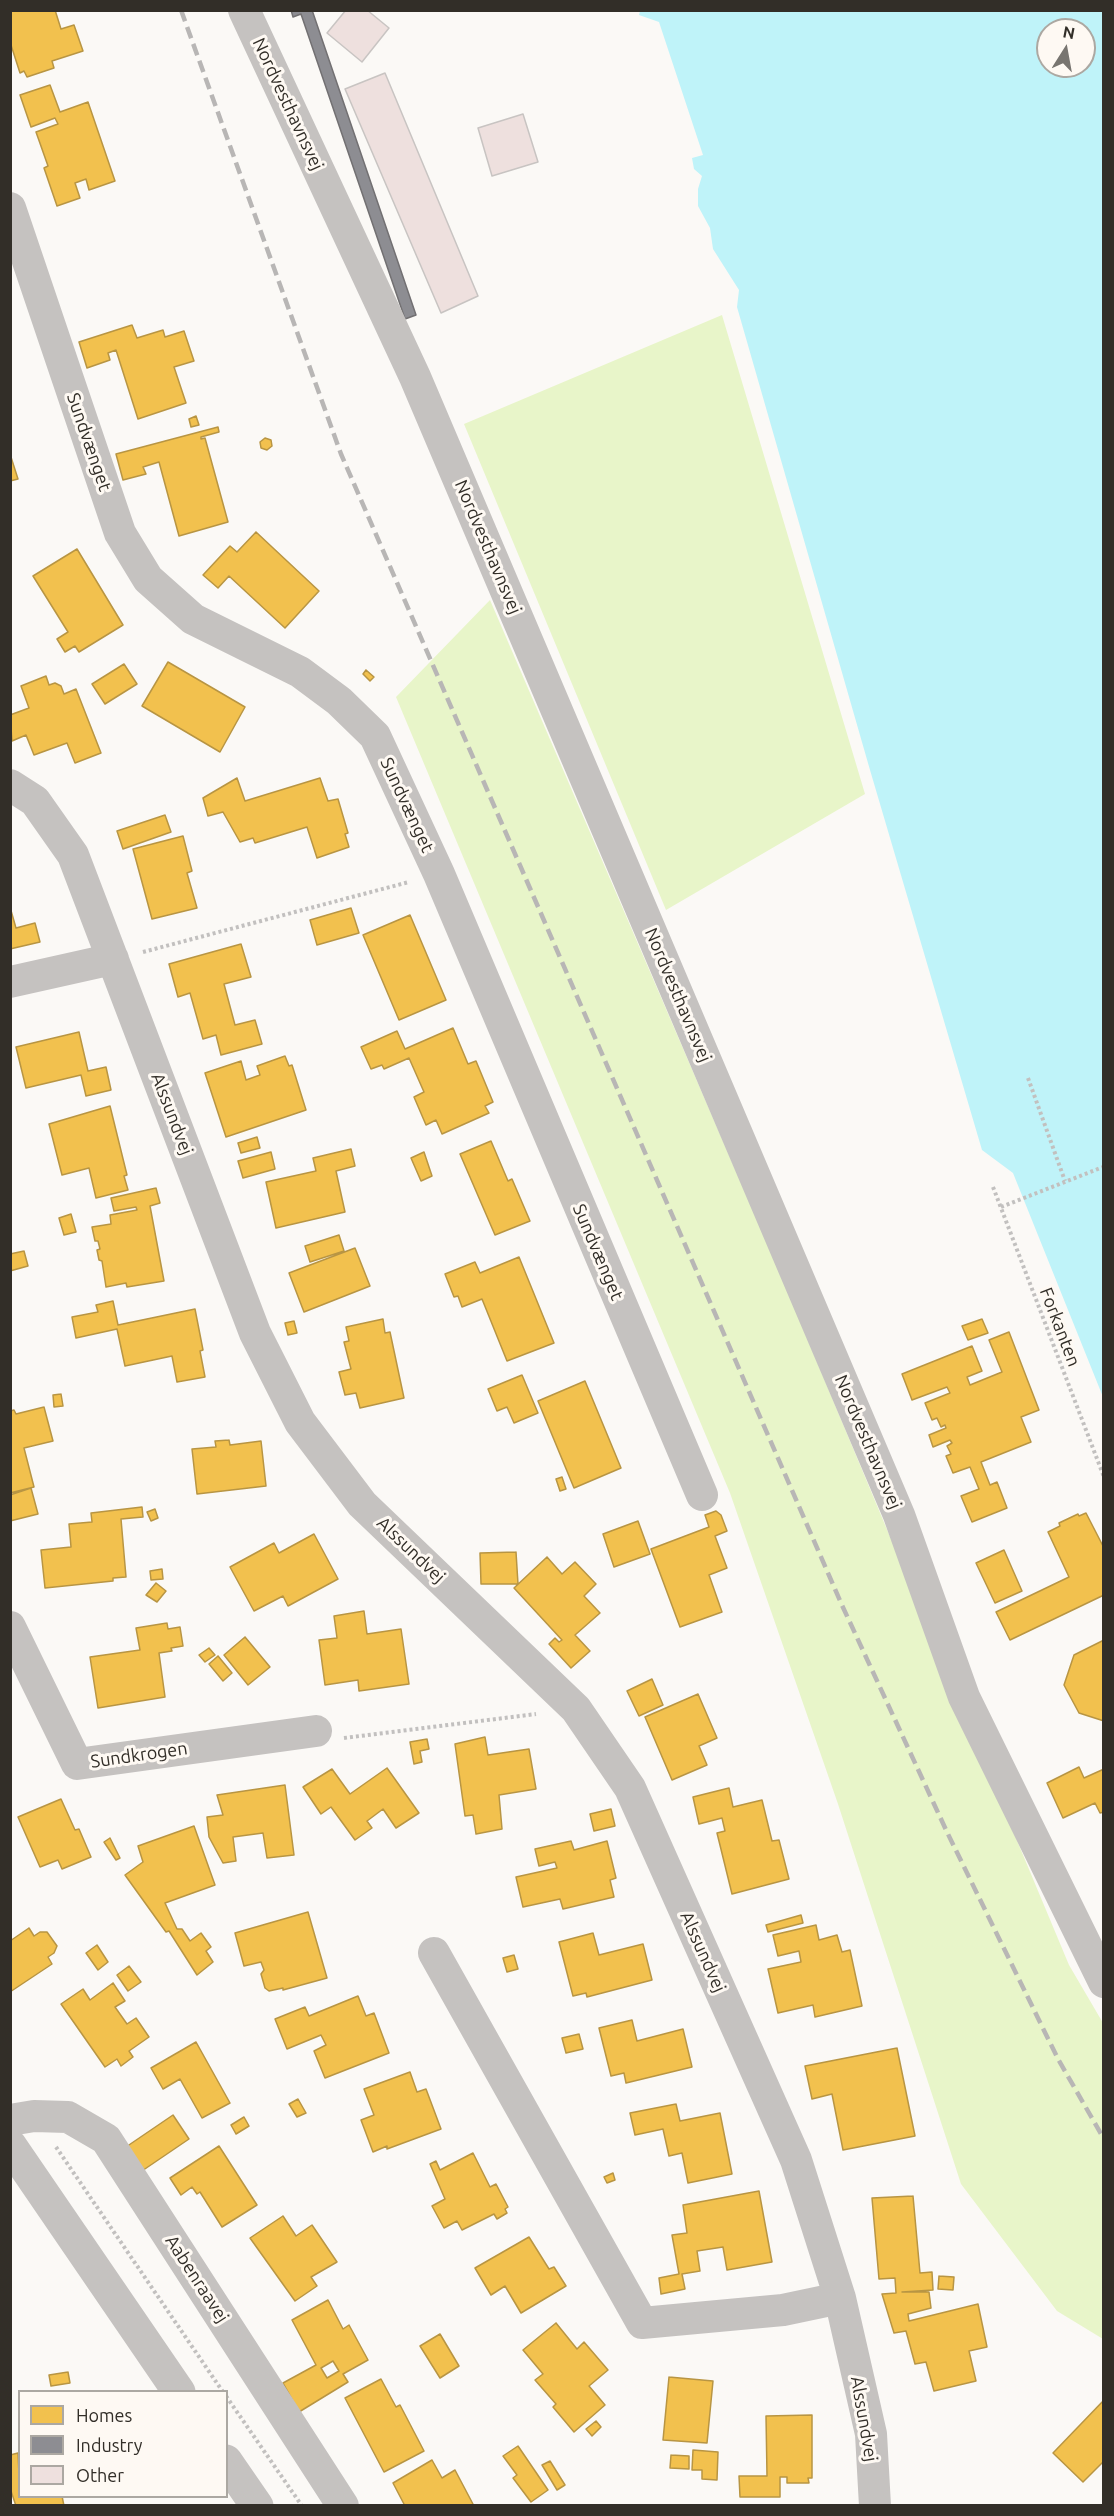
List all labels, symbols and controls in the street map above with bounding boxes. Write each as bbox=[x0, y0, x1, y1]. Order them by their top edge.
north arrow bbox=[1036, 18, 1096, 78]
text: N bbox=[1061, 22, 1077, 42]
street label: Nordvesthavnsvej bbox=[248, 34, 328, 174]
street label: Sundvænget bbox=[62, 390, 116, 494]
street label: Nordvesthavnsvej bbox=[450, 477, 526, 617]
street label: Sundvænget bbox=[376, 754, 438, 856]
street label: Nordvesthavnsvej bbox=[640, 925, 716, 1065]
street label: Alssundvej bbox=[146, 1070, 198, 1158]
street label: Sundvænget bbox=[568, 1201, 628, 1303]
street label: Forkanten bbox=[1035, 1285, 1085, 1369]
street label: Nordvesthavnsvej bbox=[830, 1372, 906, 1512]
street label: Alssundvej bbox=[372, 1512, 450, 1588]
street label: Sundkrogen bbox=[89, 1738, 189, 1772]
street label: Alssundvej bbox=[676, 1908, 730, 1996]
street label: Aabenraavej bbox=[161, 2231, 233, 2327]
street label: Alssundvej bbox=[846, 2375, 882, 2463]
legend bbox=[18, 2390, 228, 2498]
text: Homes bbox=[76, 2405, 132, 2425]
text: Industry bbox=[76, 2435, 142, 2455]
text: Other bbox=[76, 2465, 124, 2485]

